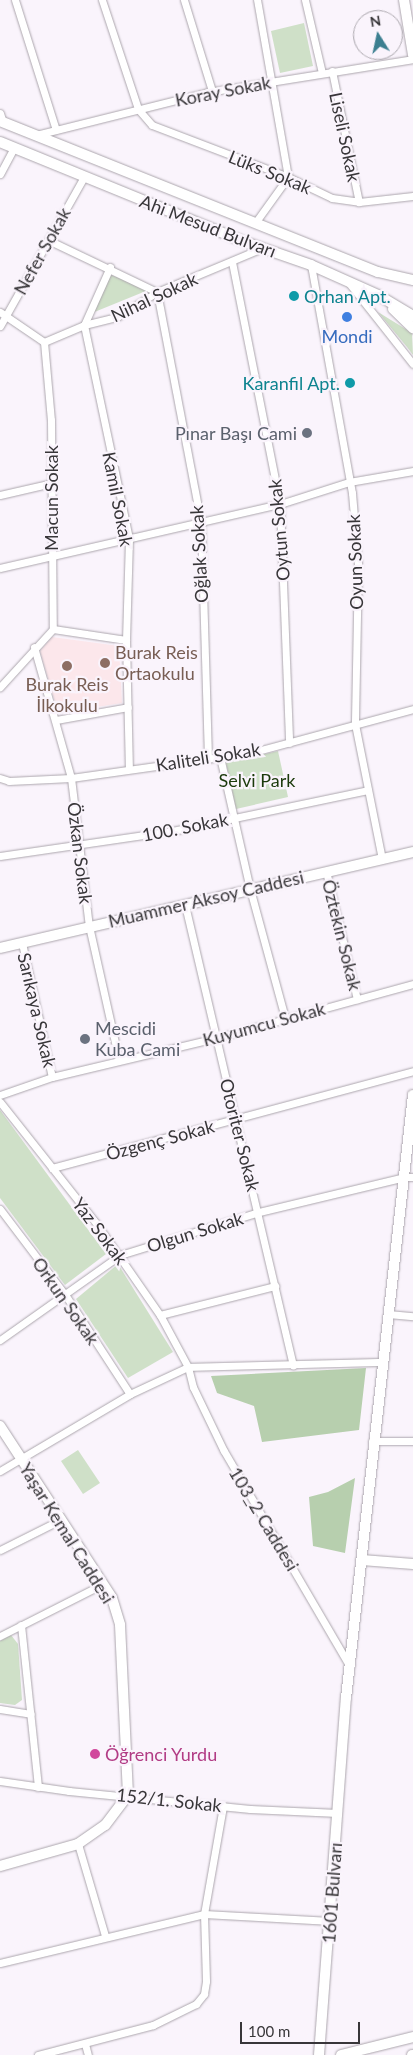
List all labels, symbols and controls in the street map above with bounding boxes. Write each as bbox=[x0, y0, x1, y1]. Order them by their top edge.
north arrow bbox=[353, 10, 403, 60]
text: N bbox=[369, 11, 382, 30]
street label: Koray Sokak bbox=[173, 71, 273, 111]
street label: Liseli Sokak bbox=[325, 90, 365, 184]
street label: Lüks Sokak bbox=[225, 146, 315, 198]
street label: Ahi Mesud Bulvarı bbox=[137, 190, 279, 262]
street label: Nefer Sokak bbox=[9, 203, 75, 299]
street label: Nihal Sokak bbox=[107, 268, 201, 326]
place label: Orhan Apt. bbox=[304, 285, 391, 307]
marker: Orhan Apt. bbox=[288, 290, 300, 302]
marker: Mondi bbox=[341, 311, 353, 323]
place label: Mondi bbox=[321, 325, 373, 347]
place label: Karanfil Apt. bbox=[242, 372, 340, 394]
marker: Karanfil Apt. bbox=[344, 377, 356, 389]
place label: Pınar Başı Cami bbox=[175, 422, 297, 444]
marker: Pınar Başı Cami bbox=[301, 427, 313, 439]
street label: Macun Sokak bbox=[40, 445, 62, 551]
street label: Kamil Sokak bbox=[98, 450, 138, 548]
street label: Oytun Sokak bbox=[264, 478, 294, 582]
street label: Oğlak Sokak bbox=[186, 505, 212, 603]
street label: Oyun Sokak bbox=[343, 514, 367, 610]
place label: Burak Reis Ortaokulu bbox=[115, 642, 198, 684]
marker: Burak Reis Ortaokulu bbox=[99, 657, 111, 669]
marker: Burak Reis İlkokulu bbox=[61, 660, 73, 672]
place label: Burak Reis İlkokulu bbox=[26, 674, 108, 716]
street label: Kaliteli Sokak bbox=[154, 738, 262, 776]
park label: Selvi Park bbox=[219, 769, 295, 791]
street label: Özkan Sokak bbox=[63, 801, 97, 905]
street label: 100. Sokak bbox=[140, 808, 230, 846]
street label: Muammer Aksoy Caddesi bbox=[105, 866, 307, 932]
street label: Öztekin Sokak bbox=[318, 877, 366, 993]
street label: Sarıkaya Sokak bbox=[13, 950, 61, 1070]
street label: Kuyumcu Sokak bbox=[200, 997, 328, 1051]
place label: Mescidi Kuba Cami bbox=[95, 1018, 180, 1060]
marker: Mescidi Kuba Cami bbox=[79, 1033, 91, 1045]
street label: Otoriter Sokak bbox=[215, 1076, 265, 1194]
street label: Özgenç Sokak bbox=[103, 1115, 217, 1165]
street label: Yaz Sokak bbox=[68, 1193, 132, 1269]
street label: Olgun Sokak bbox=[144, 1207, 246, 1257]
street label: Orkun Sokak bbox=[28, 1253, 104, 1349]
street label: Yaşar Kemal Caddesi bbox=[15, 1459, 119, 1607]
street label: 103_2 Caddesi bbox=[225, 1463, 303, 1575]
place label: Öğrenci Yurdu bbox=[105, 1743, 218, 1765]
marker: Öğrenci Yurdu bbox=[89, 1748, 101, 1760]
street label: 152/1. Sokak bbox=[115, 1784, 223, 1816]
street label: 1601 Bulvarı bbox=[318, 1842, 346, 1944]
scale bar bbox=[243, 2012, 363, 2044]
text: 100 m bbox=[248, 2022, 290, 2040]

